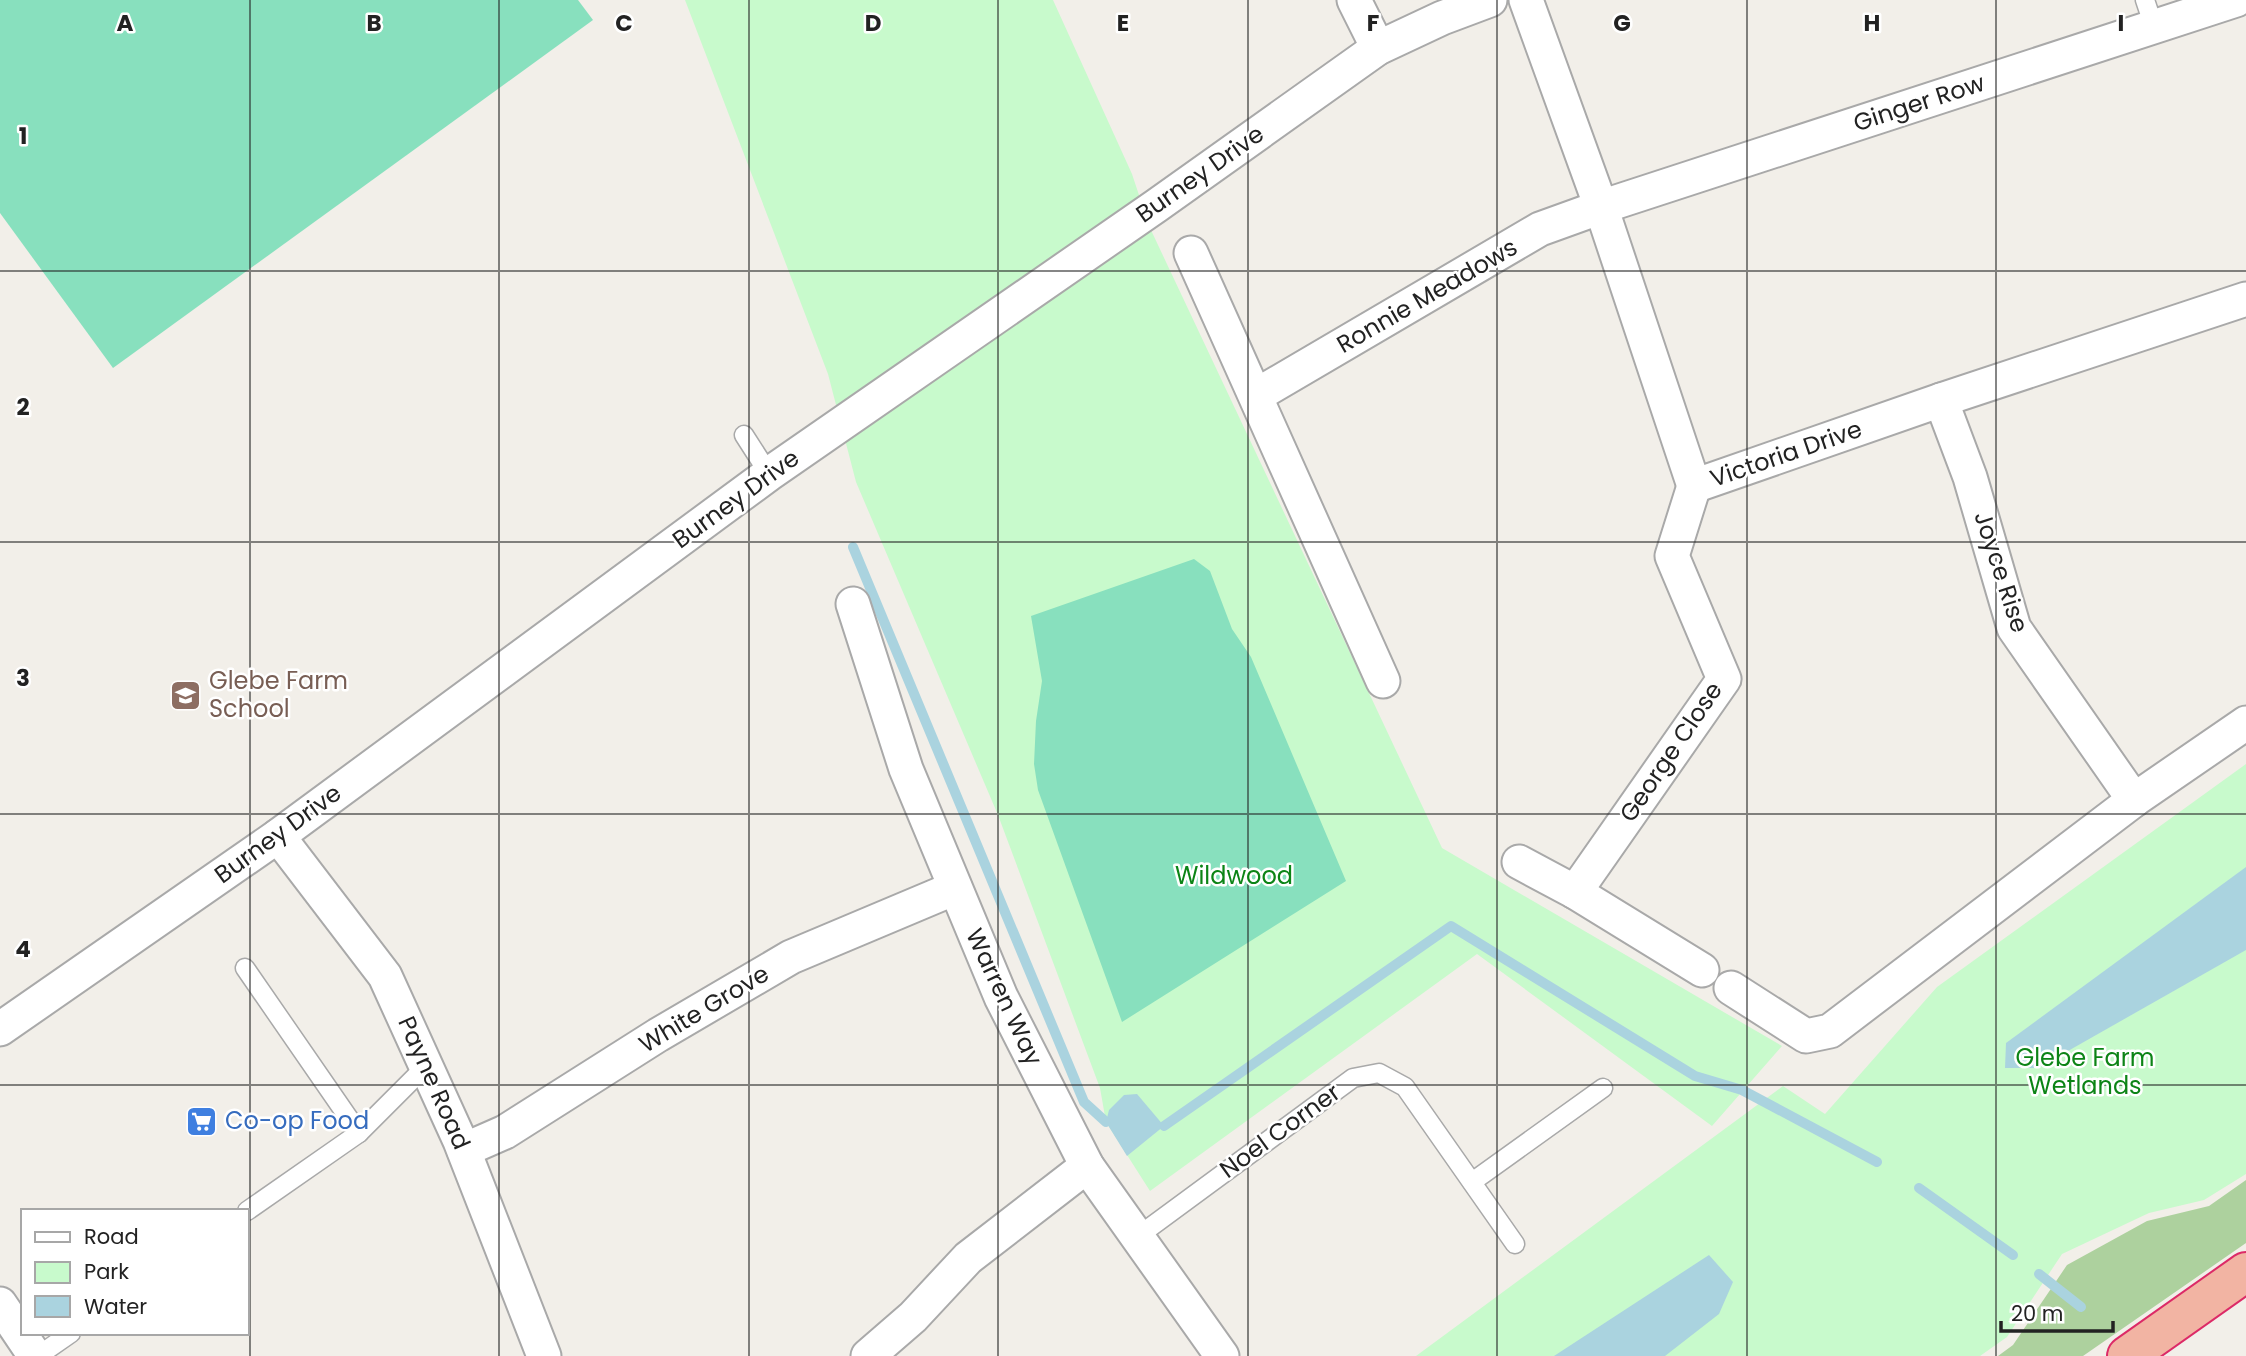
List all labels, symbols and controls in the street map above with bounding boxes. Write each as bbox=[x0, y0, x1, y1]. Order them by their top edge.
text: A bbox=[117, 7, 134, 39]
text: B bbox=[366, 7, 382, 39]
text: C bbox=[615, 7, 633, 39]
text: D bbox=[865, 7, 881, 39]
text: E bbox=[1117, 7, 1129, 39]
text: F bbox=[1367, 7, 1379, 39]
text: G bbox=[1613, 7, 1631, 39]
text: H bbox=[1864, 7, 1880, 39]
text: I bbox=[2118, 7, 2124, 39]
street label: Ginger Row bbox=[1849, 66, 1989, 139]
street label: Burney Drive bbox=[1129, 117, 1270, 230]
text: 1 bbox=[19, 120, 27, 152]
street label: Ronnie Meadows bbox=[1330, 230, 1523, 361]
text: 2 bbox=[16, 391, 30, 423]
street label: Victoria Drive bbox=[1706, 412, 1866, 495]
street label: Burney Drive bbox=[666, 441, 806, 556]
street label: Joyce Rise bbox=[1966, 507, 2037, 637]
text: 3 bbox=[16, 662, 30, 694]
place label: Glebe Farm School bbox=[209, 664, 348, 725]
street label: George Close bbox=[1611, 675, 1730, 828]
school or university icon: Glebe Farm School bbox=[169, 678, 203, 712]
street label: Burney Drive bbox=[208, 776, 348, 891]
park label: Wildwood bbox=[1175, 859, 1293, 892]
street label: Warren Way bbox=[958, 923, 1051, 1071]
text: 4 bbox=[15, 933, 31, 965]
street label: White Grove bbox=[633, 957, 775, 1060]
street label: Payne Road bbox=[390, 1011, 479, 1155]
park label: Glebe Farm Wetlands bbox=[2016, 1041, 2154, 1102]
street label: Noel Corner bbox=[1213, 1076, 1347, 1186]
supermarket icon: Co-op Food bbox=[185, 1104, 219, 1138]
place label: Co-op Food bbox=[225, 1104, 369, 1137]
legend bbox=[21, 1209, 248, 1335]
text: Road bbox=[84, 1222, 139, 1251]
text: Park bbox=[84, 1257, 129, 1286]
scale bar bbox=[2001, 1290, 2113, 1334]
text: Water bbox=[84, 1292, 147, 1321]
text: 20 m bbox=[2011, 1299, 2064, 1328]

